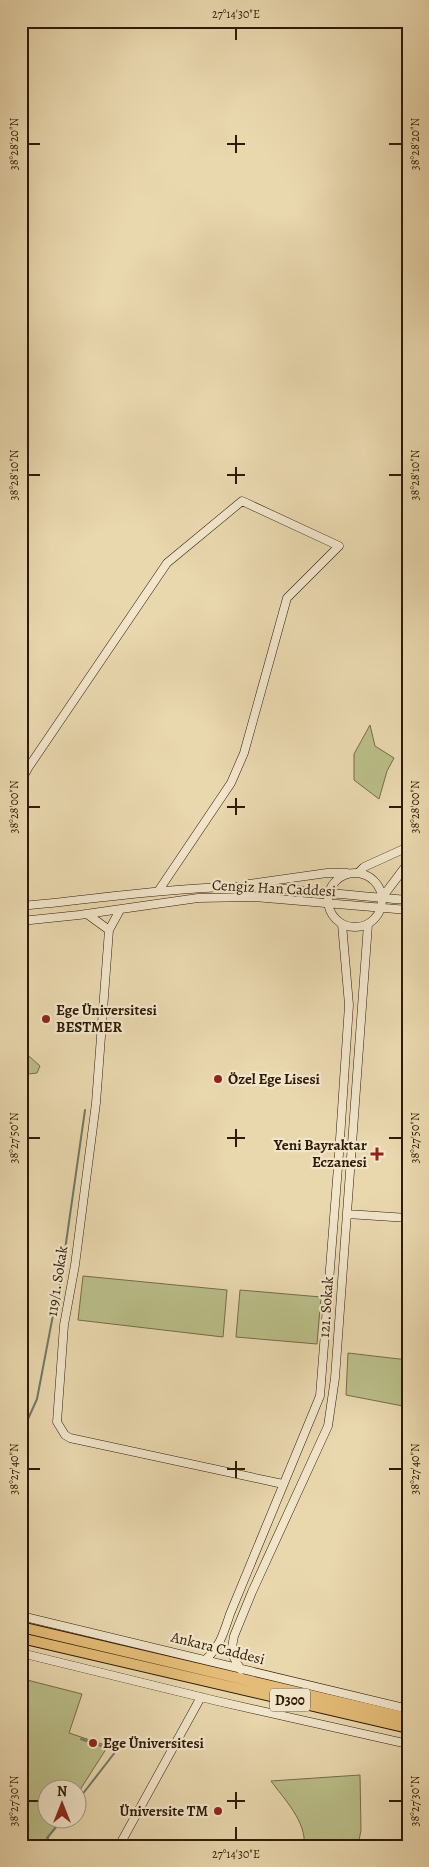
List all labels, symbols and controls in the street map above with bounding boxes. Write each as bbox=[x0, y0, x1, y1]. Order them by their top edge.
text: 27°14'30"E bbox=[212, 6, 260, 22]
text: 38°28'20"N bbox=[6, 117, 22, 170]
text: 38°28'20"N bbox=[407, 117, 423, 170]
text: 38°28'10"N bbox=[6, 449, 22, 500]
text: 38°28'10"N bbox=[407, 449, 423, 500]
text: 38°28'00"N bbox=[6, 780, 22, 834]
text: 38°28'00"N bbox=[407, 780, 423, 834]
street label: Cengiz Han Caddesi bbox=[211, 875, 337, 901]
place label: Ege Üniversitesi BESTMER bbox=[56, 1000, 158, 1037]
marker: Ege Üniversitesi BESTMER bbox=[40, 1013, 52, 1025]
place label: Özel Ege Lisesi bbox=[228, 1069, 321, 1089]
marker: Özel Ege Lisesi bbox=[212, 1073, 224, 1085]
text: 38°27'50"N bbox=[6, 1112, 22, 1164]
text: 38°27'50"N bbox=[407, 1112, 423, 1164]
place label: Yeni Bayraktar Eczanesi bbox=[273, 1135, 368, 1172]
marker: Yeni Bayraktar Eczanesi bbox=[371, 1148, 383, 1160]
street label: 119/1. Sokak bbox=[42, 1244, 73, 1318]
street label: 121. Sokak bbox=[314, 1275, 338, 1338]
text: 38°27'40"N bbox=[6, 1443, 22, 1495]
text: 38°27'40"N bbox=[407, 1443, 423, 1495]
street label: Ankara Caddesi bbox=[168, 1626, 267, 1669]
road number: D300 bbox=[270, 1688, 310, 1712]
place label: Ege Üniversitesi bbox=[103, 1733, 205, 1753]
marker: Ege Üniversitesi bbox=[87, 1737, 99, 1749]
text: 38°27'30"N bbox=[6, 1775, 22, 1826]
text: 38°27'30"N bbox=[407, 1775, 423, 1826]
north arrow bbox=[38, 1780, 88, 1830]
text: N bbox=[57, 1782, 67, 1801]
place label: Üniversite TM bbox=[120, 1801, 208, 1821]
marker: Üniversite TM bbox=[212, 1805, 224, 1817]
text: 27°14'30"E bbox=[212, 1846, 260, 1862]

